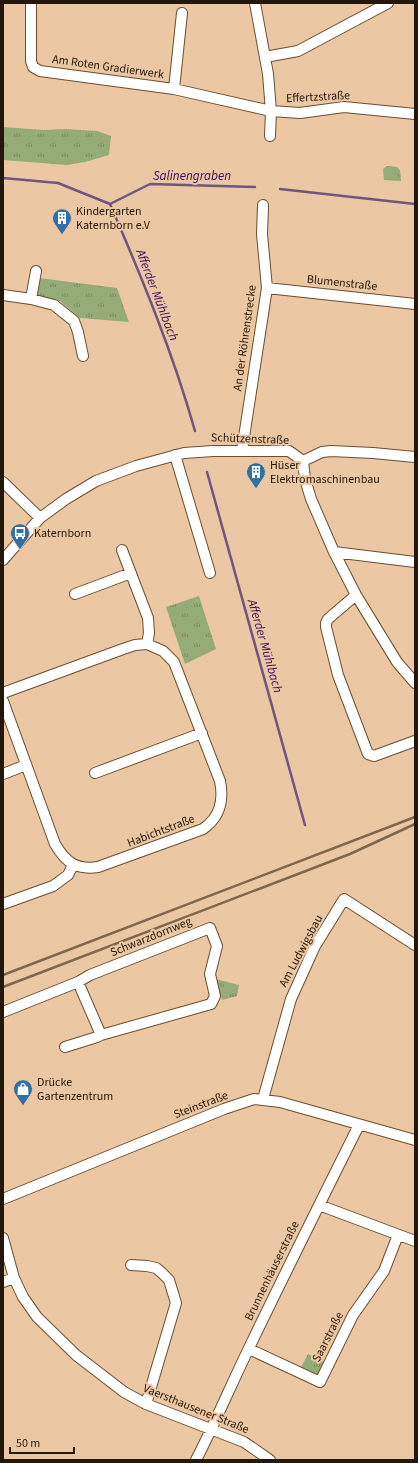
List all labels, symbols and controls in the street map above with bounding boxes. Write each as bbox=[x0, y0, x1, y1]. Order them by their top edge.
street label: Am Roten Gradierwerk bbox=[51, 51, 165, 83]
street label: Effertzstraße bbox=[286, 87, 350, 107]
water label: Salinengraben bbox=[153, 167, 231, 185]
place label: Kindergarten Katernborn e.V bbox=[76, 203, 151, 234]
building icon: Kindergarten Katernborn e.V bbox=[51, 207, 73, 235]
water label: Afferder Mühlbach bbox=[131, 246, 183, 343]
street label: Blumenstraße bbox=[306, 271, 378, 295]
street label: An der Röhrenstrecke bbox=[229, 284, 261, 392]
street label: Schützenstraße bbox=[211, 429, 289, 449]
place label: Hüser Elektromaschinenbau bbox=[270, 457, 380, 488]
building icon: Hüser Elektromaschinenbau bbox=[245, 461, 267, 489]
bus stop icon: Katernborn bbox=[9, 522, 31, 550]
place label: Katernborn bbox=[34, 525, 91, 542]
water label: Afferder Mühlbach bbox=[243, 596, 287, 695]
street label: Habichtstraße bbox=[125, 810, 197, 852]
street label: Am Ludwigsbau bbox=[275, 912, 327, 990]
street label: Schwarzdornweg bbox=[108, 913, 194, 961]
place label: Drücke Gartenzentrum bbox=[37, 1074, 113, 1105]
shop icon: Drücke Gartenzentrum bbox=[12, 1078, 34, 1106]
street label: Steinstraße bbox=[171, 1087, 231, 1123]
street label: Brunnenhäuserstraße bbox=[240, 1218, 304, 1324]
street label: Saarstraße bbox=[308, 1309, 348, 1365]
street label: Vaersthausener Straße bbox=[140, 1380, 252, 1438]
scale bar bbox=[10, 1429, 74, 1455]
text: 50 m bbox=[16, 1435, 40, 1452]

